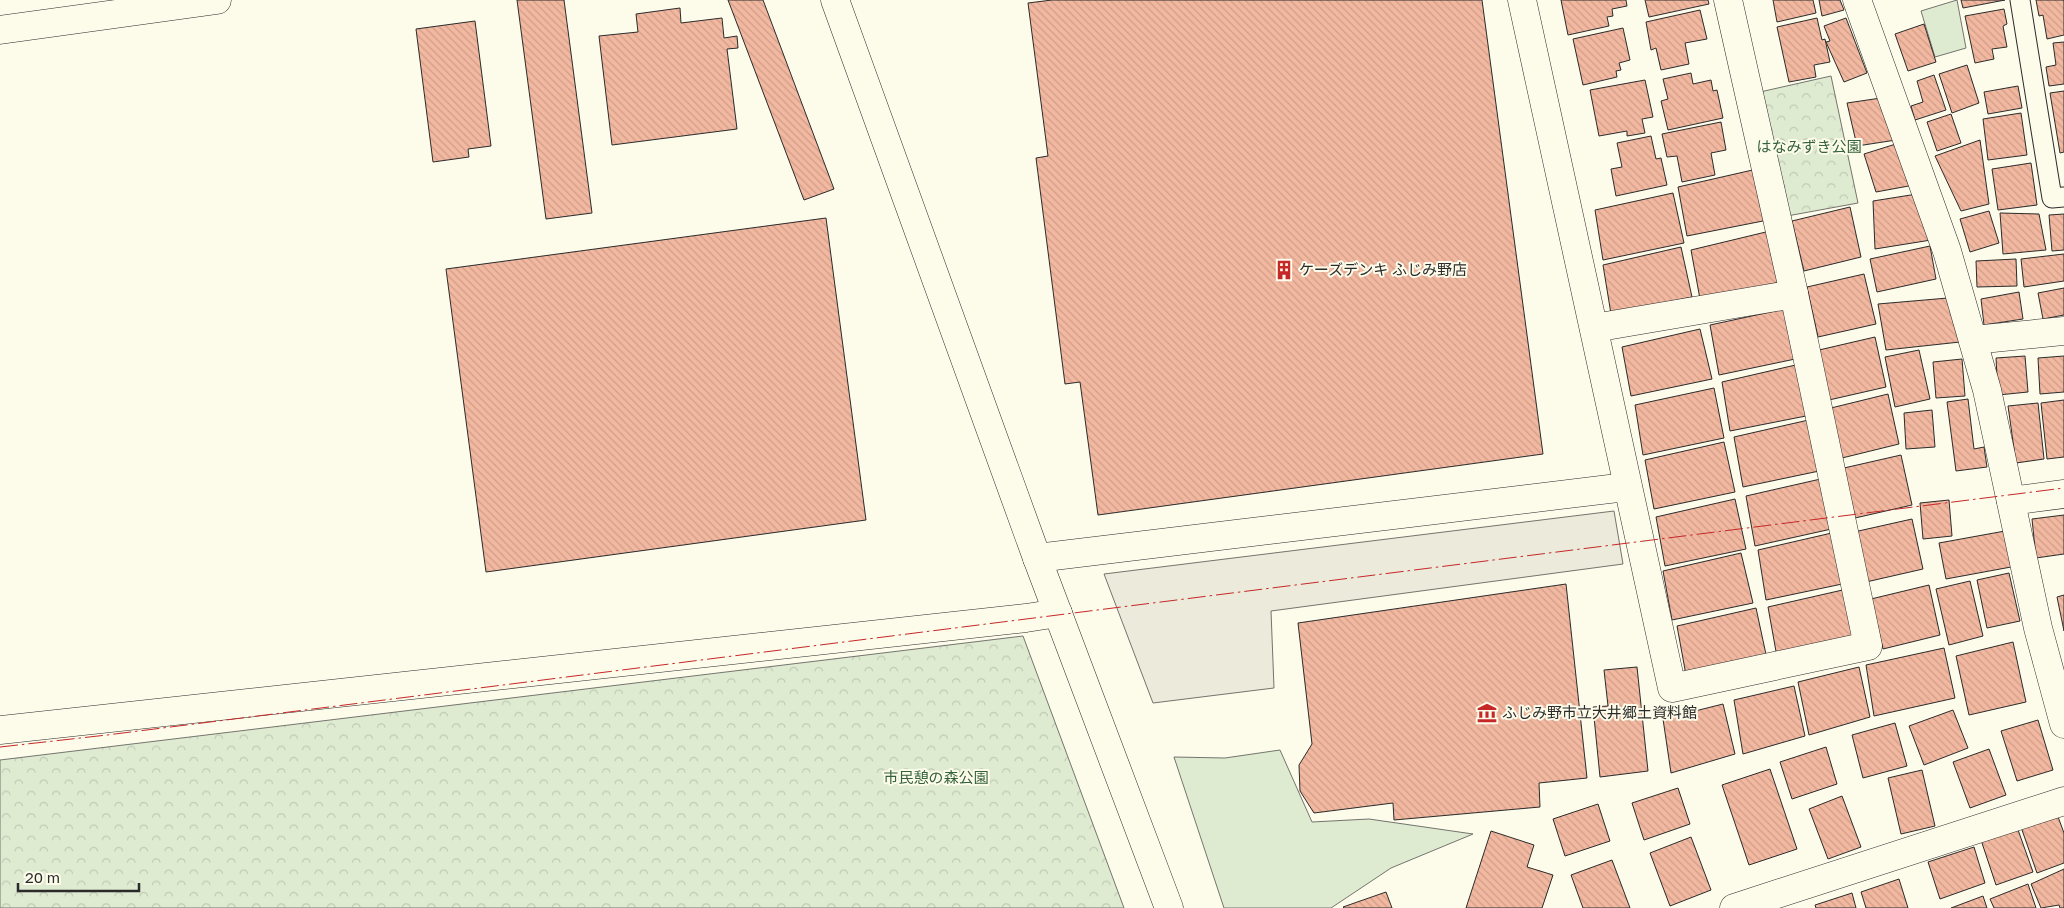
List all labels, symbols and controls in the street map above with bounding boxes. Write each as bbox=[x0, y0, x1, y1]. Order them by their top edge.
park label: はなみずき公園 bbox=[1756, 137, 1862, 155]
building icon: ケーズデンキ ふじみ野店 bbox=[1273, 259, 1295, 281]
place label: ケーズデンキ ふじみ野店 bbox=[1299, 260, 1467, 278]
museum icon: ふじみ野市立大井郷土資料館 bbox=[1476, 702, 1498, 724]
place label: ふじみ野市立大井郷土資料館 bbox=[1502, 703, 1697, 721]
park label: 市民憩の森公園 bbox=[883, 768, 989, 786]
scale bar bbox=[18, 860, 139, 892]
text: 20 m bbox=[25, 868, 60, 886]

